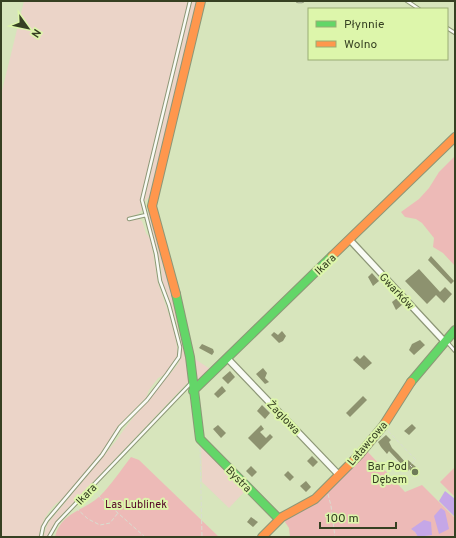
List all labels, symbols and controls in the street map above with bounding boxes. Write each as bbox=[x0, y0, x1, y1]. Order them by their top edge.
north arrow bbox=[8, 8, 48, 48]
legend bbox=[308, 8, 448, 60]
text: Płynnie bbox=[344, 17, 384, 33]
text: N bbox=[28, 26, 44, 40]
text: Wolno bbox=[344, 37, 378, 53]
street label: Ikara bbox=[312, 251, 340, 278]
street label: Gwarków bbox=[376, 271, 417, 313]
street label: Żaglowa bbox=[264, 397, 304, 438]
street label: Latawcowa bbox=[345, 418, 391, 469]
place label: Bar Pod Dębem bbox=[367, 460, 407, 487]
street label: Bystra bbox=[222, 464, 254, 496]
marker: Bar Pod Dębem bbox=[410, 467, 420, 477]
street label: Ikara bbox=[73, 481, 100, 508]
park label: Las Lublinek bbox=[105, 498, 167, 512]
scale bar bbox=[320, 504, 396, 530]
text: 100 m bbox=[326, 511, 359, 527]

